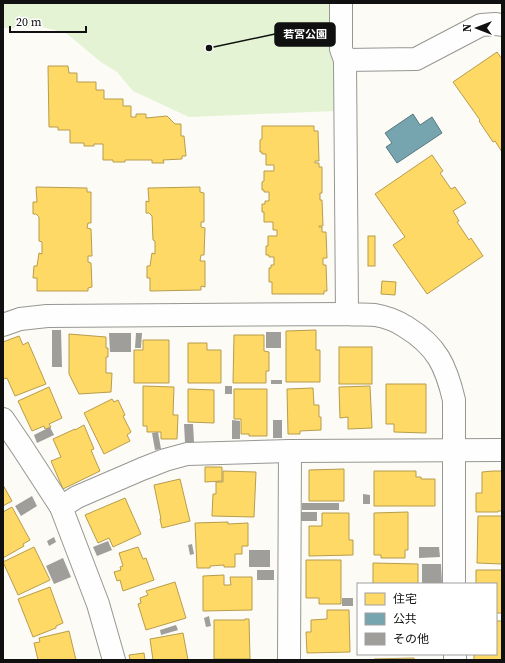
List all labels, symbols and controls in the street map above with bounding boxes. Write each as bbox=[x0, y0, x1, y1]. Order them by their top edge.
scale bar bbox=[10, 8, 86, 34]
north arrow bbox=[457, 8, 497, 48]
text: 20 m bbox=[16, 14, 42, 30]
callout: 若宮公園 bbox=[275, 23, 335, 46]
text: N bbox=[460, 24, 475, 32]
text: 若宮公園 bbox=[283, 27, 327, 42]
legend bbox=[357, 583, 497, 655]
text: 住宅 bbox=[393, 591, 417, 607]
text: 公共 bbox=[393, 611, 417, 627]
text: その他 bbox=[393, 631, 429, 647]

